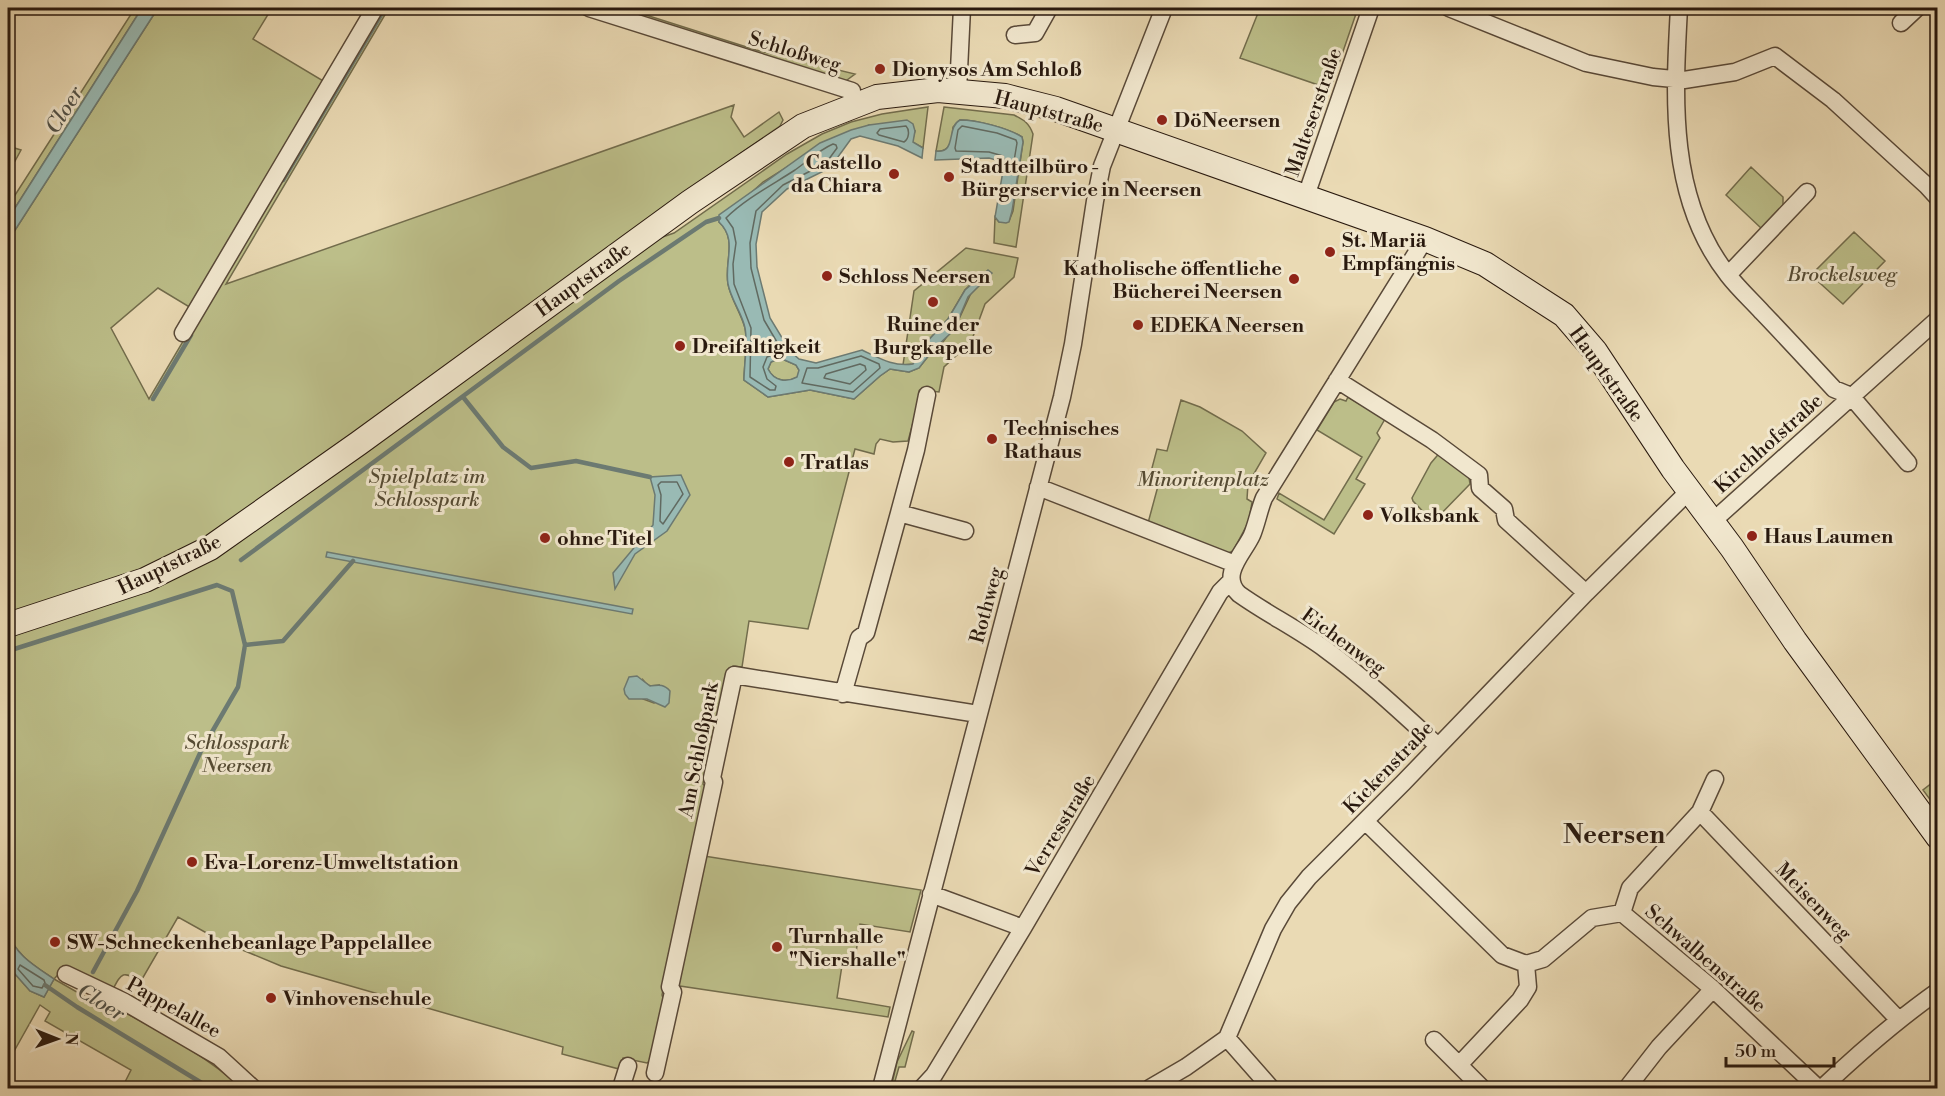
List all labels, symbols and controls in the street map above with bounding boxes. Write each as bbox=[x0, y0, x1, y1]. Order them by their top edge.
street label: Schloßweg bbox=[745, 26, 845, 79]
street label: Malteserstraße bbox=[1281, 45, 1348, 180]
place label: Dionysos Am Schloß bbox=[892, 58, 1082, 83]
marker: Dionysos Am Schloß bbox=[873, 62, 887, 76]
water label: Cloer bbox=[40, 81, 90, 139]
street label: Hauptstraße bbox=[991, 86, 1106, 139]
place label: DöNeersen bbox=[1174, 109, 1281, 134]
marker: DöNeersen bbox=[1155, 113, 1169, 127]
place label: Castello da Chiara bbox=[791, 151, 882, 199]
place label: Stadtteilbüro - Bürgerservice in Neersen bbox=[961, 155, 1202, 203]
marker: Castello da Chiara bbox=[887, 167, 901, 181]
marker: Stadtteilbüro - Bürgerservice in Neersen bbox=[942, 170, 956, 184]
place label: St. Mariä Empfängnis bbox=[1342, 229, 1455, 277]
street label: Hauptstraße bbox=[531, 237, 637, 323]
marker: St. Mariä Empfängnis bbox=[1323, 245, 1337, 259]
place label: Katholische öffentliche Bücherei Neersen bbox=[1063, 257, 1283, 305]
park label: Brockelsweg bbox=[1786, 263, 1899, 288]
place label: Schloss Neersen bbox=[839, 265, 991, 290]
marker: Schloss Neersen bbox=[820, 269, 834, 283]
marker: Katholische öffentliche Bücherei Neersen bbox=[1287, 272, 1301, 286]
marker: Ruine der Burgkapelle bbox=[926, 295, 940, 309]
place label: Ruine der Burgkapelle bbox=[873, 313, 993, 361]
place label: EDEKA Neersen bbox=[1150, 314, 1305, 339]
marker: EDEKA Neersen bbox=[1131, 318, 1145, 332]
street label: Hauptstraße bbox=[1563, 322, 1649, 428]
place label: Dreifaltigkeit bbox=[692, 335, 822, 360]
marker: Dreifaltigkeit bbox=[673, 339, 687, 353]
street label: Kirchhofstraße bbox=[1709, 389, 1829, 499]
place label: Technisches Rathaus bbox=[1004, 417, 1119, 465]
marker: Technisches Rathaus bbox=[985, 432, 999, 446]
place label: Tratlas bbox=[801, 451, 869, 476]
marker: Tratlas bbox=[782, 455, 796, 469]
park label: Spielplatz im Schlosspark bbox=[369, 465, 486, 513]
park label: Minoritenplatz bbox=[1137, 468, 1270, 493]
place label: Volksbank bbox=[1379, 504, 1480, 529]
marker: Volksbank bbox=[1361, 508, 1375, 522]
place label: Haus Laumen bbox=[1764, 525, 1894, 550]
place label: ohne Titel bbox=[557, 527, 653, 552]
marker: Haus Laumen bbox=[1745, 529, 1759, 543]
street label: Hauptstraße bbox=[114, 530, 226, 601]
marker: ohne Titel bbox=[538, 531, 552, 545]
street label: Rothweg bbox=[965, 564, 1010, 646]
street label: Eichenweg bbox=[1296, 603, 1391, 682]
street label: Am Schloßpark bbox=[674, 679, 725, 821]
street label: Kickenstraße bbox=[1339, 716, 1440, 820]
park label: Schlosspark Neersen bbox=[185, 731, 289, 779]
street label: Verresstraße bbox=[1020, 770, 1102, 882]
district label: Neersen bbox=[1563, 819, 1665, 851]
place label: Eva-Lorenz-Umweltstation bbox=[204, 851, 459, 876]
marker: Eva-Lorenz-Umweltstation bbox=[185, 855, 199, 869]
street label: Meisenweg bbox=[1769, 858, 1857, 947]
street label: Schwalbenstraße bbox=[1639, 900, 1771, 1019]
place label: Turnhalle "Niershalle" bbox=[789, 925, 906, 973]
place label: SW-Schneckenhebeanlage Pappelallee bbox=[67, 931, 432, 956]
marker: SW-Schneckenhebeanlage Pappelallee bbox=[48, 935, 62, 949]
marker: Turnhalle "Niershalle" bbox=[770, 940, 784, 954]
street label: Pappelallee bbox=[122, 972, 225, 1044]
water label: Cloer bbox=[72, 978, 130, 1028]
place label: Vinhovenschule bbox=[282, 987, 432, 1012]
marker: Vinhovenschule bbox=[264, 991, 278, 1005]
north arrow bbox=[27, 1009, 87, 1069]
scale bar bbox=[1726, 1030, 1834, 1068]
text: N bbox=[61, 1033, 81, 1046]
text: 50 m bbox=[1735, 1040, 1777, 1063]

